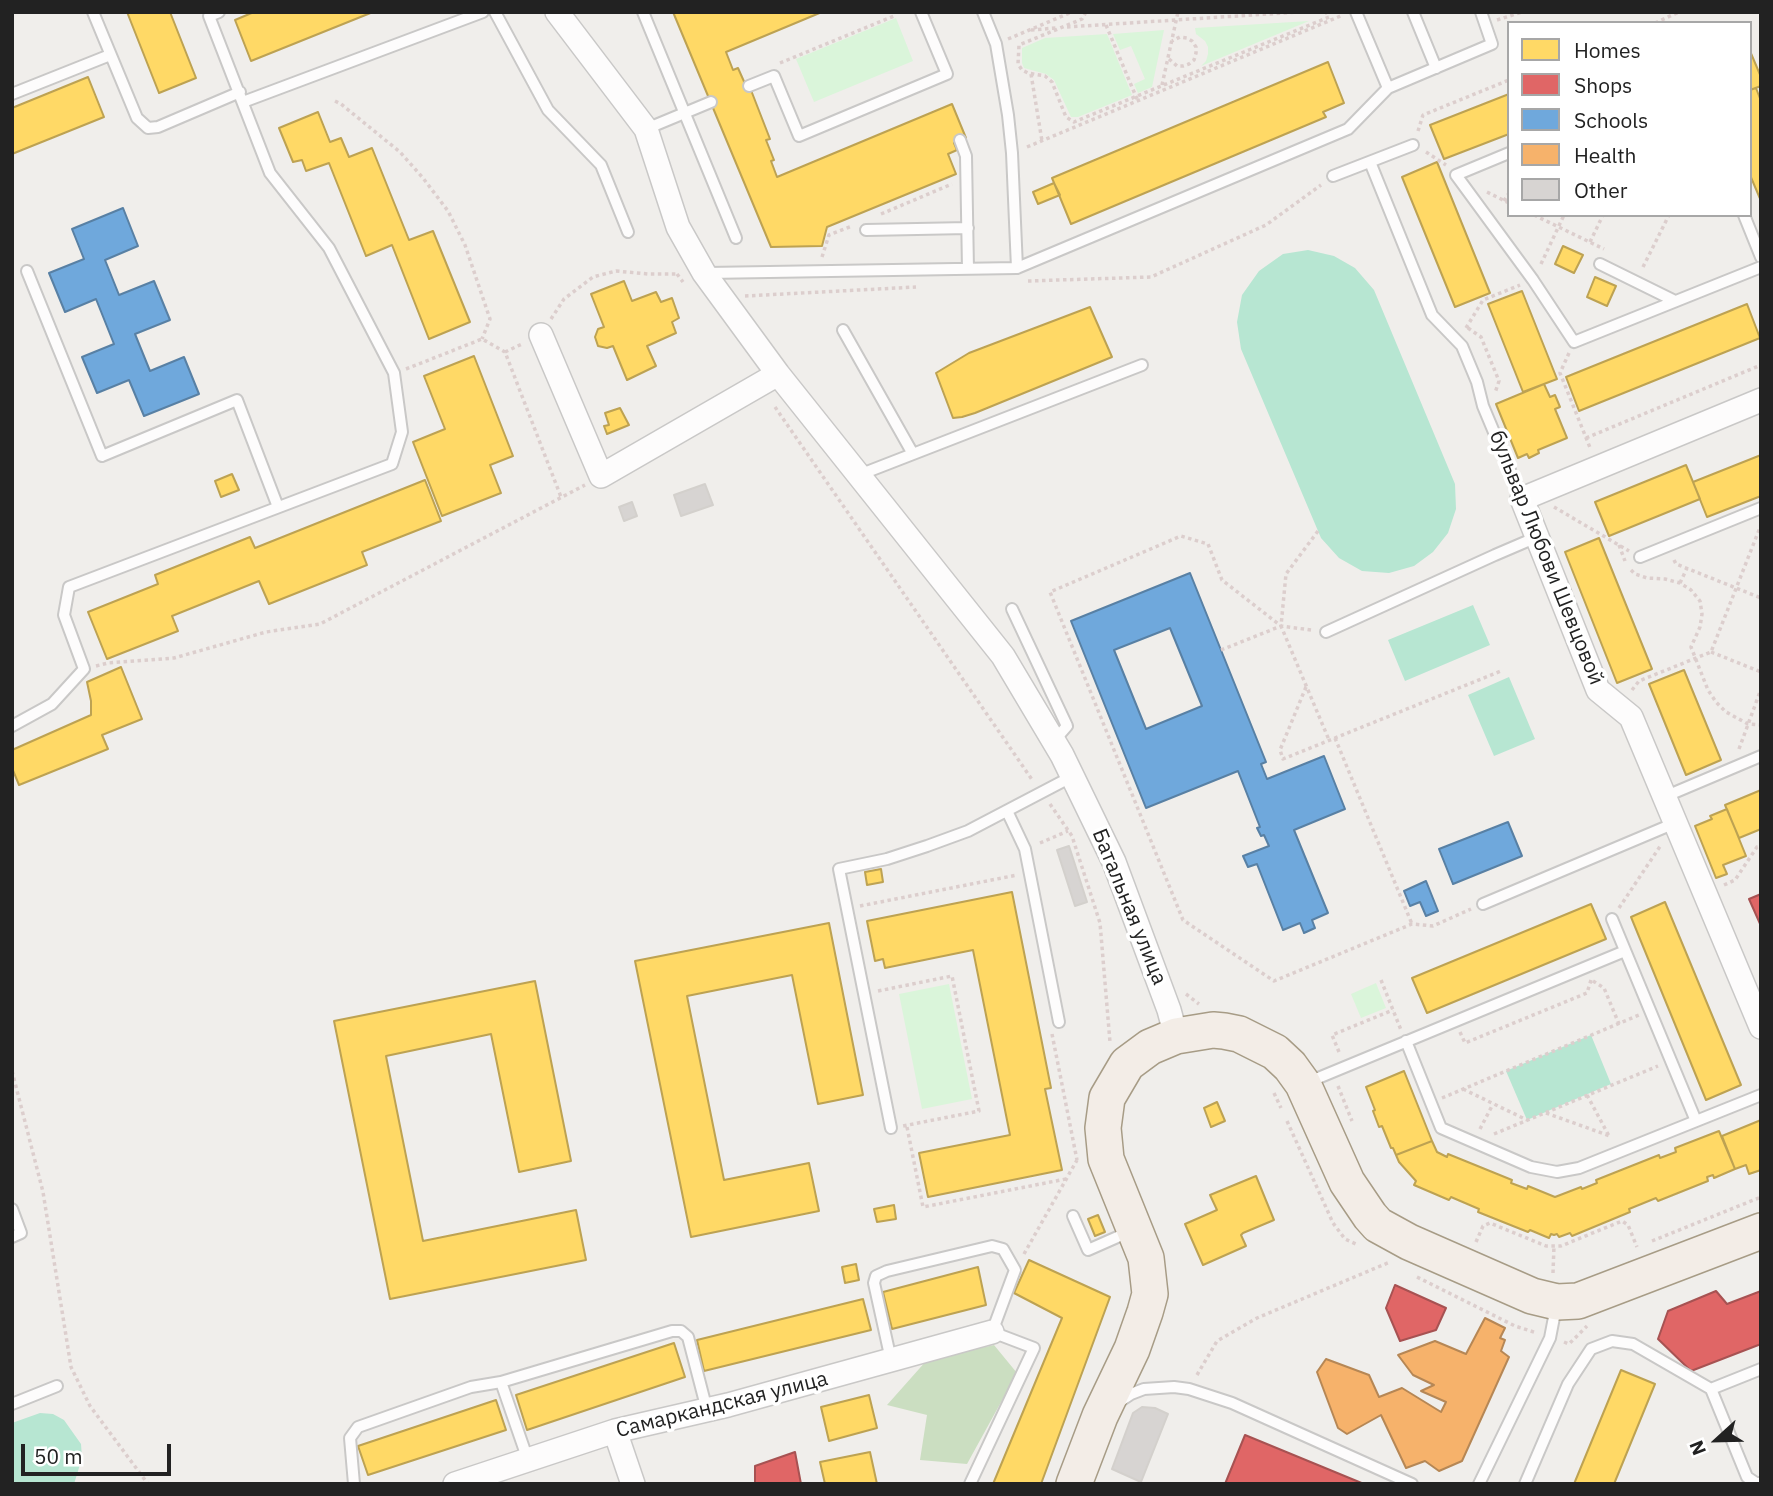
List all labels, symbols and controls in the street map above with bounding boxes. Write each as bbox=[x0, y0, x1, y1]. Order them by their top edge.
legend bbox=[1507, 21, 1752, 217]
text: Homes bbox=[1574, 36, 1641, 64]
text: Shops bbox=[1574, 71, 1632, 99]
text: Schools bbox=[1574, 106, 1648, 134]
text: Health bbox=[1574, 141, 1637, 169]
text: Other bbox=[1574, 176, 1627, 204]
street label: бульвар Любови Шевцовой bbox=[1483, 427, 1609, 689]
street label: Батальная улица bbox=[1086, 825, 1172, 989]
street label: Самаркандская улица bbox=[614, 1367, 830, 1443]
north arrow bbox=[1682, 1405, 1752, 1475]
scale bar bbox=[24, 1430, 175, 1474]
text: N bbox=[1684, 1437, 1711, 1459]
text: 50 m bbox=[34, 1442, 83, 1470]

